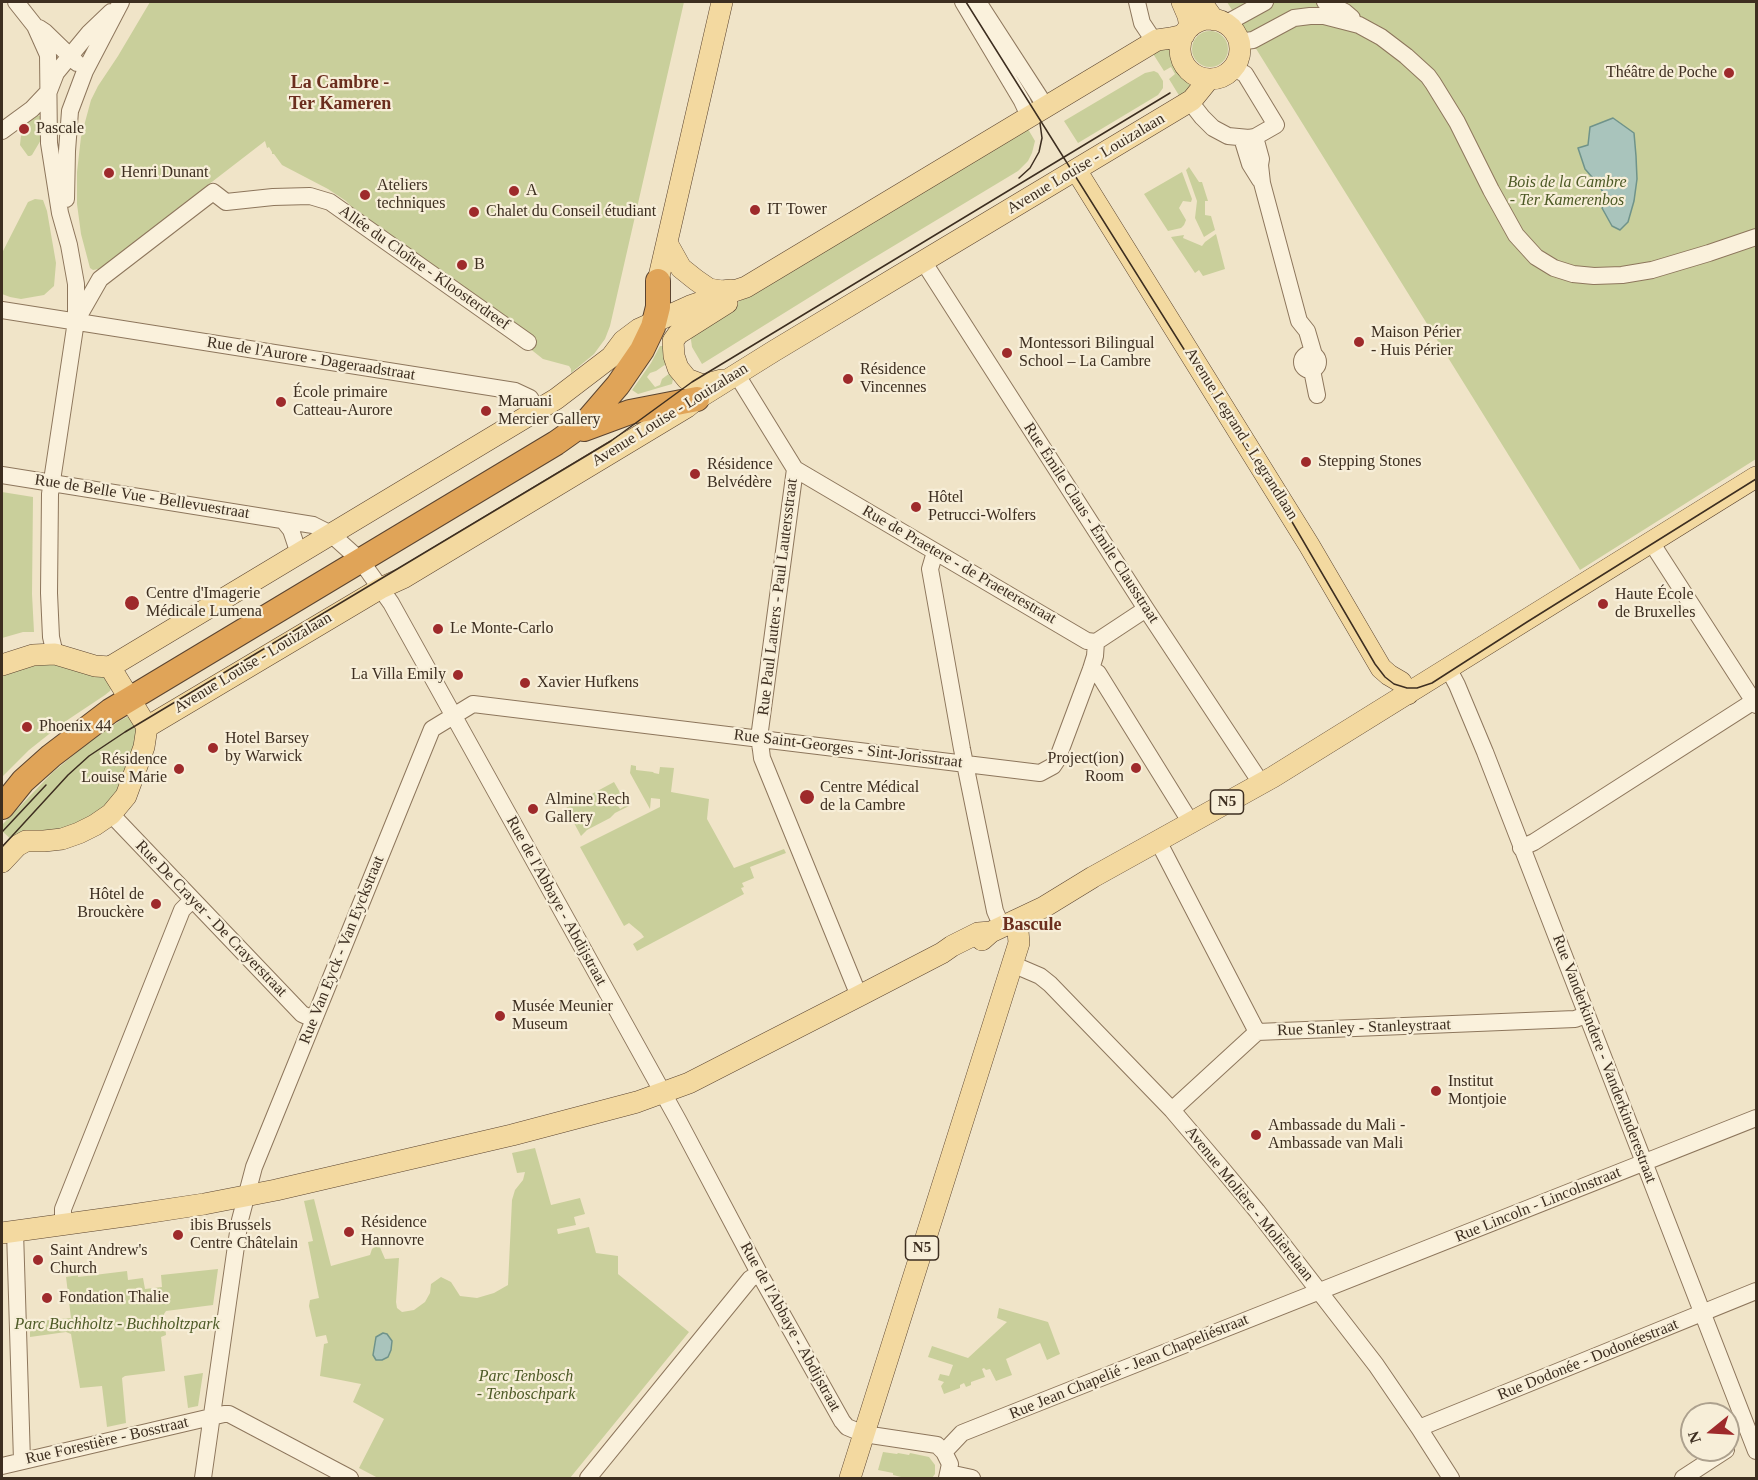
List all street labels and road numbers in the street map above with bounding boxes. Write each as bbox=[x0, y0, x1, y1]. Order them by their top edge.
street label: Avenue Louise - Louizalaan bbox=[1004, 109, 1168, 219]
street label: Allée du Cloître - Kloosterdreef bbox=[335, 202, 513, 334]
street label: Rue de l'Aurore - Dageraadstraat bbox=[205, 333, 417, 385]
street label: Avenue Legrand - Legrandlaan bbox=[1180, 344, 1302, 524]
street label: Avenue Louise - Louizalaan bbox=[588, 359, 752, 471]
street label: Rue Émile Claus - Émile Clausstraat bbox=[1019, 419, 1163, 627]
street label: Rue de Belle Vue - Bellevuestraat bbox=[33, 471, 251, 523]
street label: Rue Paul Lauters - Paul Lautersstraat bbox=[754, 477, 802, 717]
street label: Rue de Praetere - de Praeterestraat bbox=[859, 501, 1059, 629]
street label: Avenue Louise - Louizalaan bbox=[171, 608, 335, 718]
street label: Rue Saint-Georges - Sint-Jorisstraat bbox=[733, 725, 963, 773]
road number: N5 bbox=[1210, 790, 1244, 814]
street label: Rue de l'Abbaye - Abdijstraat bbox=[501, 813, 611, 989]
street label: Rue De Crayer - De Crayerstraat bbox=[131, 837, 291, 1001]
street label: Rue Van Eyck - Van Eyckstraat bbox=[295, 853, 389, 1047]
street label: Rue Vanderkindere - Vanderkinderestraat bbox=[1548, 932, 1660, 1186]
street label: Rue Stanley - Stanleystraat bbox=[1277, 1015, 1451, 1041]
street label: Avenue Molière - Molièrelaan bbox=[1181, 1123, 1317, 1285]
street label: Rue Lincoln - Lincolnstraat bbox=[1452, 1163, 1624, 1247]
road number: N5 bbox=[906, 1236, 938, 1260]
street label: Rue de l'Abbaye - Abdijstraat bbox=[735, 1239, 845, 1415]
street label: Rue Jean Chapelié - Jean Chapeliéstraat bbox=[1007, 1310, 1251, 1424]
street label: Rue Dodonée - Dodonéestraat bbox=[1495, 1315, 1681, 1405]
street label: Rue Forestière - Bosstraat bbox=[24, 1413, 190, 1469]

